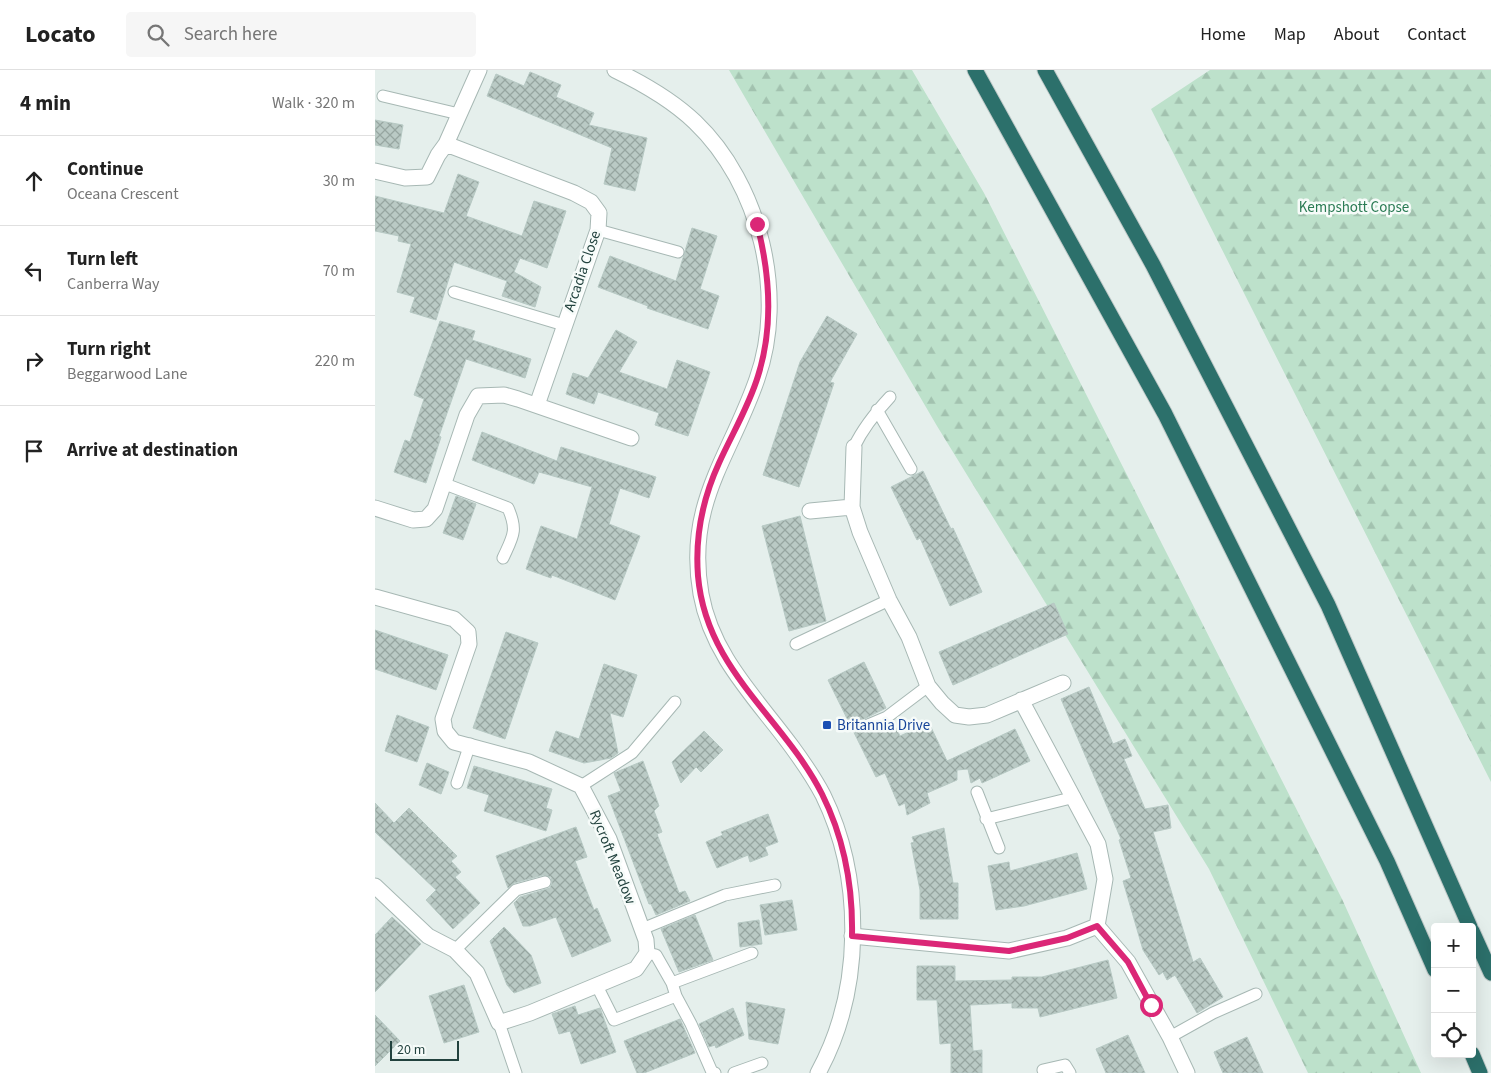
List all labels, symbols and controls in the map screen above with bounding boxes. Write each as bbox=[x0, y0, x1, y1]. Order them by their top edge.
search box bbox=[126, 12, 476, 57]
text: Locato bbox=[25, 17, 96, 52]
icon: search bbox=[144, 21, 172, 49]
text: Search here bbox=[184, 21, 277, 48]
text: Home bbox=[1200, 22, 1246, 47]
text: Map bbox=[1274, 22, 1306, 47]
text: About bbox=[1334, 22, 1379, 47]
text: Contact bbox=[1407, 22, 1466, 47]
text: 4 min bbox=[20, 88, 71, 118]
text: Walk · 320 m bbox=[272, 92, 355, 114]
text: Continue bbox=[67, 156, 144, 183]
icon: ahead bbox=[20, 167, 48, 195]
text: 30 m bbox=[323, 170, 355, 192]
text: Oceana Crescent bbox=[67, 183, 179, 205]
park label: Kempshott Copse bbox=[1299, 197, 1409, 218]
route end bbox=[746, 213, 769, 236]
street label: Arcadia Close bbox=[559, 228, 606, 314]
text: Turn left bbox=[67, 246, 138, 273]
icon: left bbox=[20, 257, 48, 285]
text: 70 m bbox=[323, 260, 355, 282]
text: Canberra Way bbox=[67, 273, 160, 295]
text: Turn right bbox=[67, 336, 151, 363]
icon: right bbox=[20, 347, 48, 375]
text: 220 m bbox=[315, 350, 355, 372]
text: Beggarwood Lane bbox=[67, 363, 187, 385]
icon: arrive bbox=[20, 437, 48, 465]
text: Arrive at destination bbox=[67, 437, 238, 464]
place label: Britannia Drive bbox=[837, 715, 930, 736]
marker: Britannia Drive bbox=[821, 719, 833, 731]
street label: Rycroft Meadow bbox=[584, 807, 641, 908]
map controls bbox=[1431, 923, 1476, 1058]
button: + bbox=[1431, 923, 1476, 968]
button: − bbox=[1431, 968, 1476, 1013]
route start bbox=[1140, 994, 1163, 1017]
button: locate bbox=[1431, 1013, 1476, 1058]
scale bar bbox=[390, 1038, 459, 1061]
text: 20 m bbox=[397, 1040, 425, 1060]

